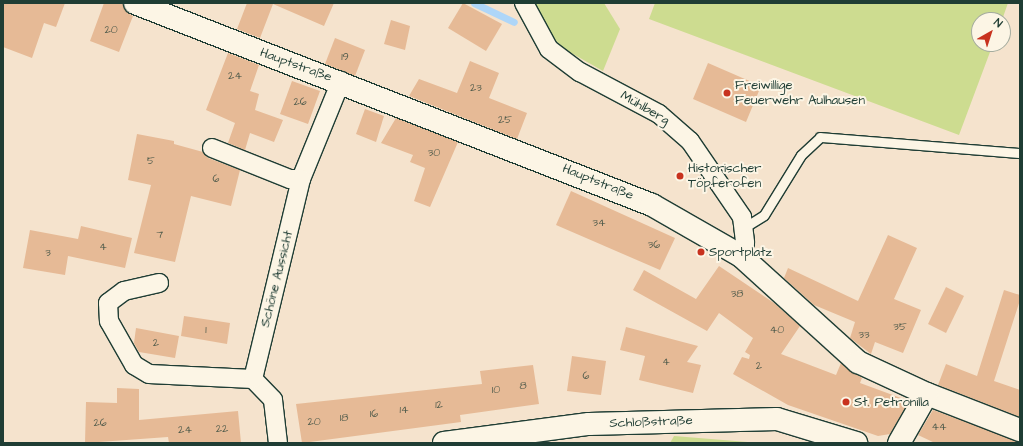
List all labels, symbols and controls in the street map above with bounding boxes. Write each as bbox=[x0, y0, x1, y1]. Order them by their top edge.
north arrow bbox=[971, 12, 1011, 52]
text: N bbox=[991, 15, 1006, 31]
house number: 20 bbox=[104, 23, 118, 37]
street label: Hauptstraße bbox=[258, 45, 334, 85]
house number: 19 bbox=[341, 50, 349, 64]
house number: 24 bbox=[228, 69, 242, 83]
place label: Freiwillige Feuerwehr Aulhausen bbox=[735, 78, 865, 109]
house number: 23 bbox=[470, 81, 482, 95]
street label: Mühlberg bbox=[618, 88, 672, 128]
marker: Freiwillige Feuerwehr Aulhausen bbox=[722, 88, 732, 98]
house number: 26 bbox=[293, 95, 307, 109]
house number: 25 bbox=[498, 113, 512, 127]
house number: 30 bbox=[428, 146, 440, 160]
house number: 5 bbox=[147, 154, 155, 168]
street label: Hauptstraße bbox=[560, 161, 636, 203]
place label: Historischer Töpferofen bbox=[688, 161, 761, 192]
marker: Historischer Töpferofen bbox=[675, 171, 685, 181]
house number: 6 bbox=[213, 172, 219, 186]
house number: 34 bbox=[592, 216, 606, 230]
house number: 7 bbox=[157, 228, 163, 242]
street label: Schöne Aussicht bbox=[257, 229, 297, 329]
house number: 36 bbox=[648, 238, 660, 252]
house number: 4 bbox=[99, 240, 107, 254]
place label: Sportplatz bbox=[709, 244, 772, 260]
house number: 3 bbox=[45, 246, 51, 260]
marker: Sportplatz bbox=[696, 247, 706, 257]
house number: 38 bbox=[731, 287, 743, 301]
house number: 35 bbox=[893, 320, 907, 334]
house number: 1 bbox=[205, 323, 207, 337]
house number: 40 bbox=[770, 323, 784, 337]
house number: 33 bbox=[858, 328, 870, 342]
house number: 2 bbox=[153, 336, 159, 350]
house number: 4 bbox=[662, 355, 670, 369]
house number: 2 bbox=[756, 359, 762, 373]
house number: 6 bbox=[583, 369, 589, 383]
house number: 8 bbox=[519, 379, 527, 393]
house number: 10 bbox=[492, 383, 500, 397]
place label: St. Petronilla bbox=[854, 394, 929, 410]
marker: St. Petronilla bbox=[841, 397, 851, 407]
house number: 12 bbox=[435, 398, 443, 412]
house number: 14 bbox=[400, 403, 408, 417]
house number: 16 bbox=[370, 407, 378, 421]
house number: 18 bbox=[340, 411, 348, 425]
street label: Schloßstraße bbox=[609, 413, 693, 431]
house number: 20 bbox=[307, 415, 321, 429]
house number: 26 bbox=[93, 416, 107, 430]
house number: 44 bbox=[932, 420, 946, 434]
house number: 22 bbox=[216, 422, 228, 436]
house number: 24 bbox=[178, 423, 192, 437]

